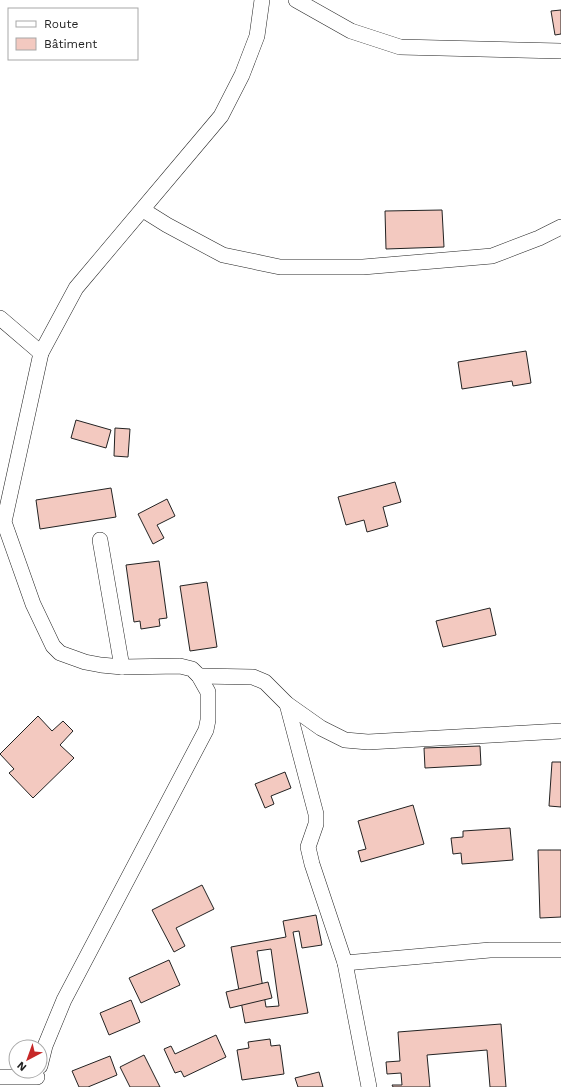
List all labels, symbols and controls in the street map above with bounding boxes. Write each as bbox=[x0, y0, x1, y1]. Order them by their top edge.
legend bbox=[8, 8, 138, 60]
text: Route bbox=[44, 17, 78, 31]
text: Bâtiment bbox=[44, 37, 97, 51]
north arrow bbox=[8, 1039, 48, 1079]
text: N bbox=[14, 1059, 29, 1074]

